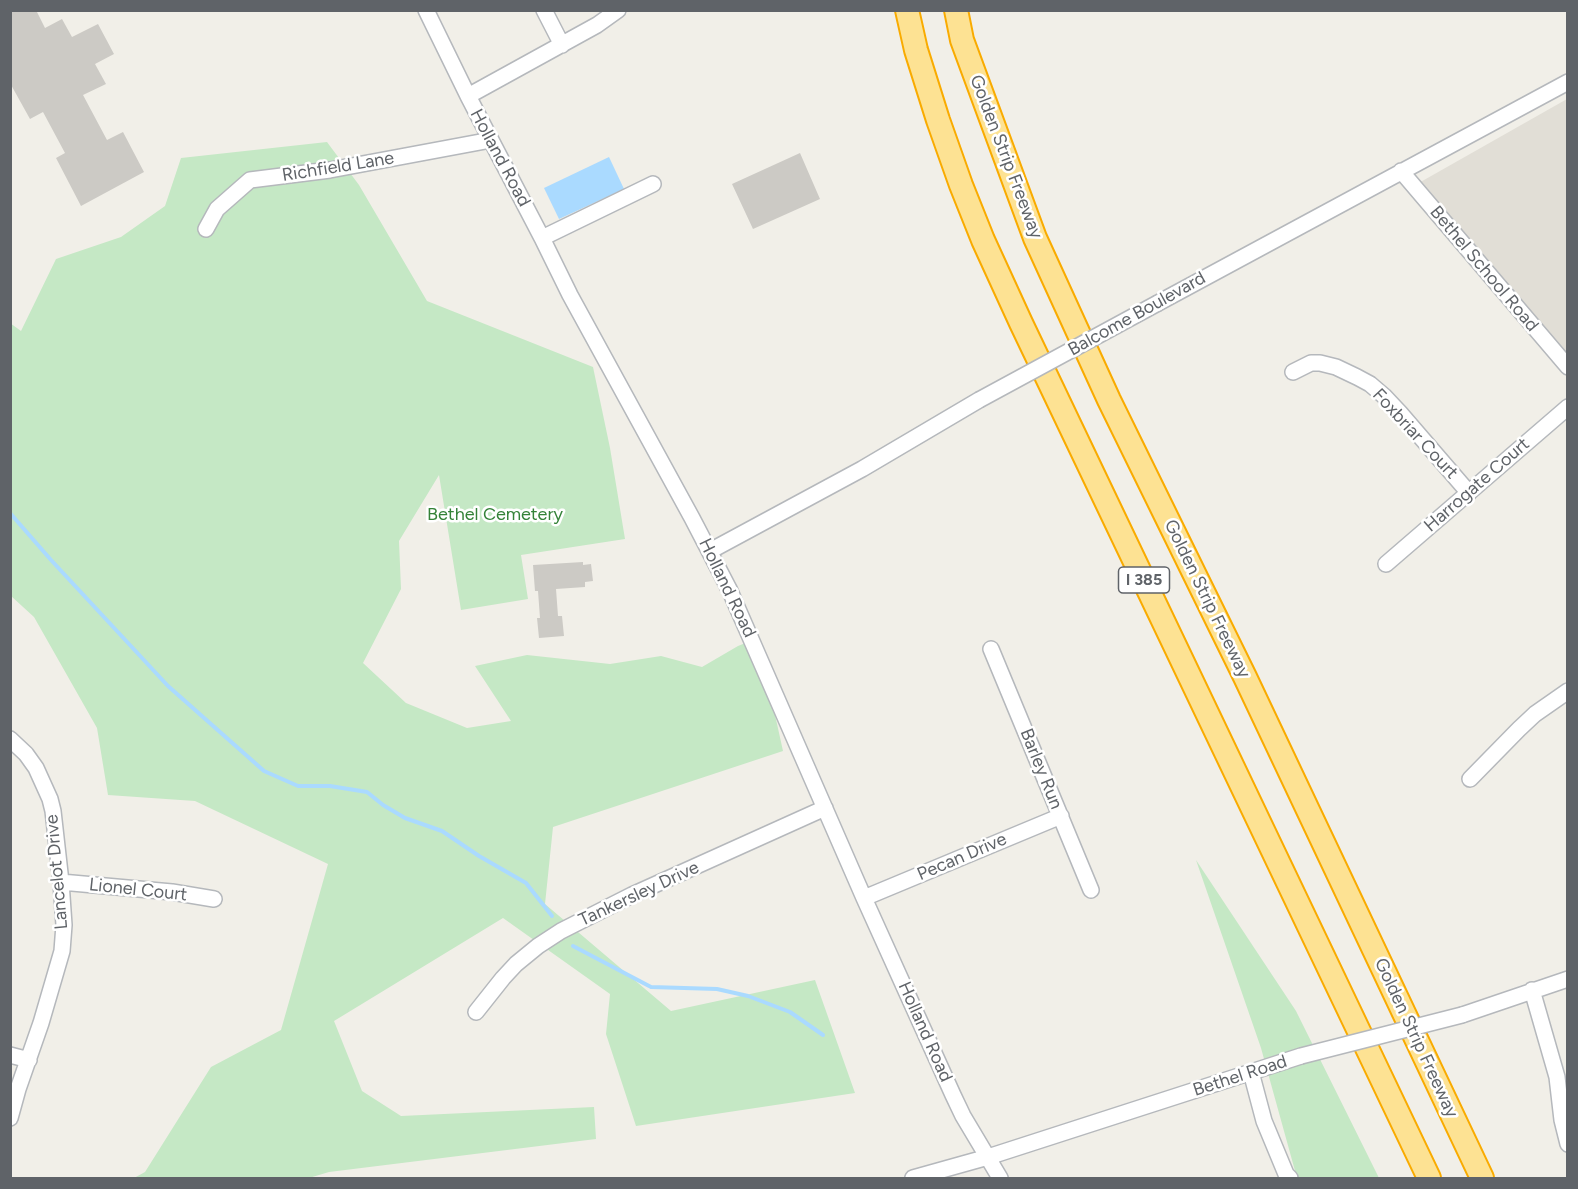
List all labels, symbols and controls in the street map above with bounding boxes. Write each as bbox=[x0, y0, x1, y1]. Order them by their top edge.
street label: Golden Strip Freeway bbox=[965, 72, 1047, 242]
street label: Holland Road bbox=[465, 105, 535, 211]
street label: Richfield Lane bbox=[280, 147, 396, 187]
street label: Bethel School Road bbox=[1425, 202, 1543, 336]
street label: Balcome Boulevard bbox=[1064, 267, 1210, 361]
street label: Foxbriar Court bbox=[1368, 384, 1462, 484]
street label: Harrogate Court bbox=[1420, 433, 1534, 537]
park label: Bethel Cemetery bbox=[427, 504, 563, 526]
street label: Golden Strip Freeway bbox=[1159, 516, 1255, 682]
street label: Holland Road bbox=[694, 535, 760, 641]
road number: I 385 bbox=[1118, 567, 1170, 593]
street label: Barley Run bbox=[1015, 726, 1067, 812]
street label: Lancelot Drive bbox=[41, 814, 73, 930]
street label: Pecan Drive bbox=[914, 828, 1010, 886]
street label: Tankersley Drive bbox=[576, 857, 702, 931]
street label: Lionel Court bbox=[88, 874, 188, 906]
street label: Golden Strip Freeway bbox=[1370, 955, 1462, 1121]
street label: Holland Road bbox=[893, 978, 957, 1086]
street label: Bethel Road bbox=[1190, 1051, 1290, 1101]

